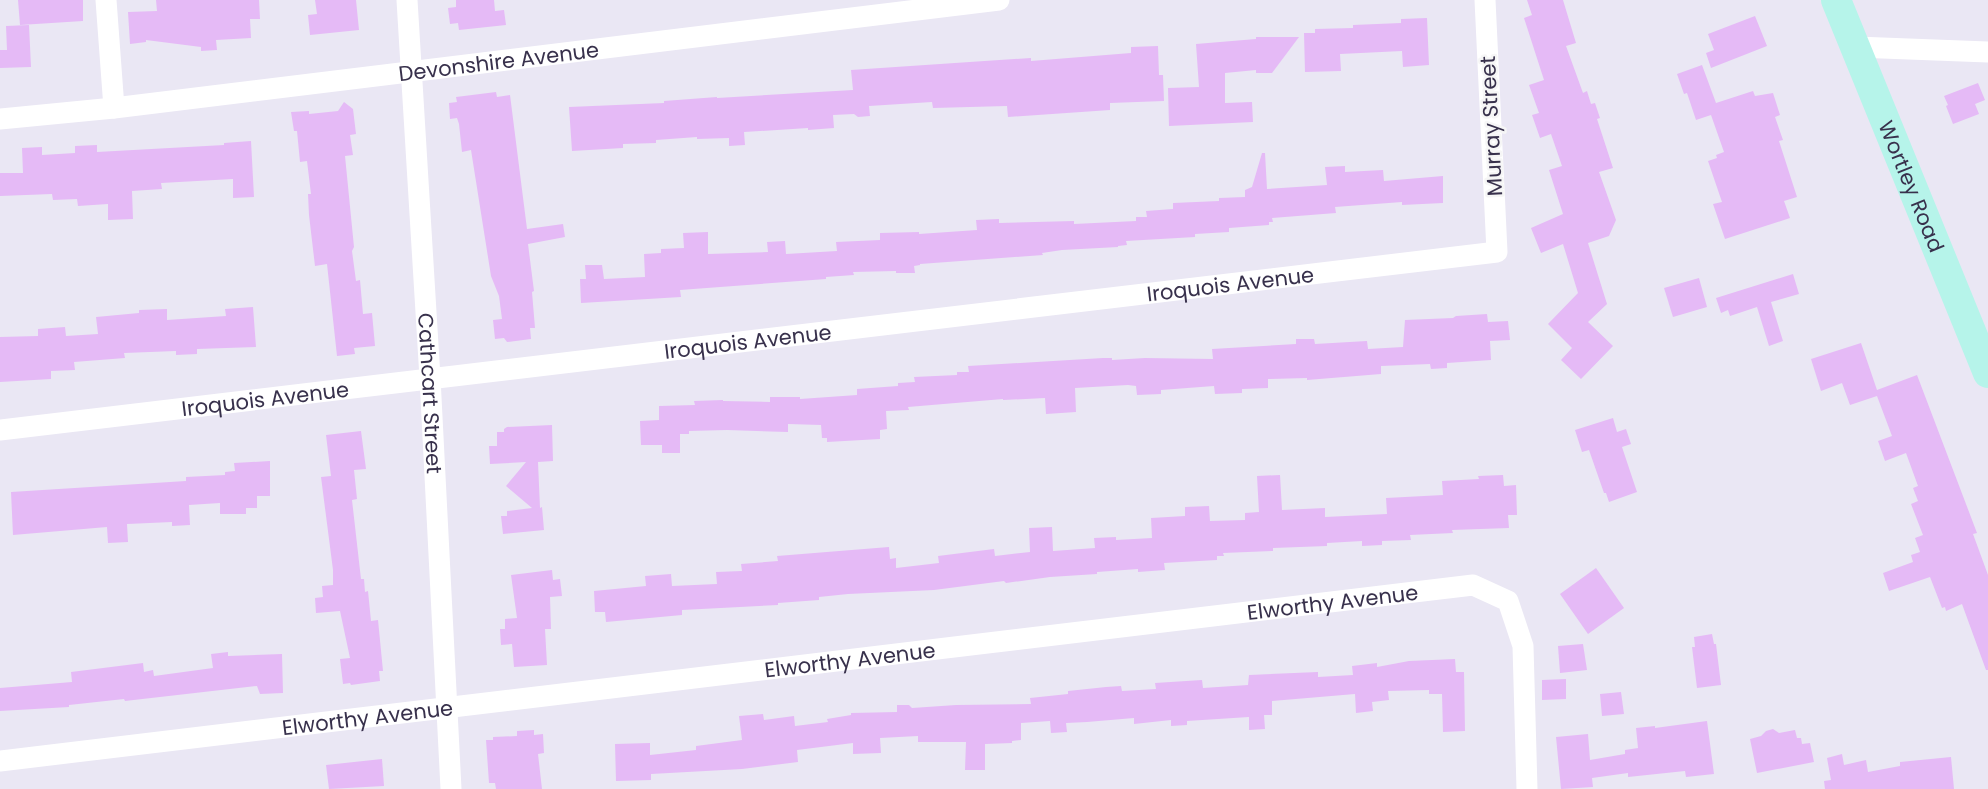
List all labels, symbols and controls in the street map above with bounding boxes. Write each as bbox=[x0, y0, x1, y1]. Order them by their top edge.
street label: Devonshire Avenue bbox=[397, 34, 600, 88]
street label: Murray Street bbox=[1473, 55, 1509, 197]
street label: Wortley Road bbox=[1872, 116, 1952, 256]
street label: Iroquois Avenue bbox=[1145, 259, 1316, 308]
street label: Cathcart Street bbox=[412, 312, 449, 474]
street label: Iroquois Avenue bbox=[662, 317, 833, 365]
street label: Iroquois Avenue bbox=[180, 374, 350, 423]
street label: Elworthy Avenue bbox=[1245, 577, 1420, 626]
street label: Elworthy Avenue bbox=[763, 635, 937, 684]
street label: Elworthy Avenue bbox=[280, 693, 454, 742]

